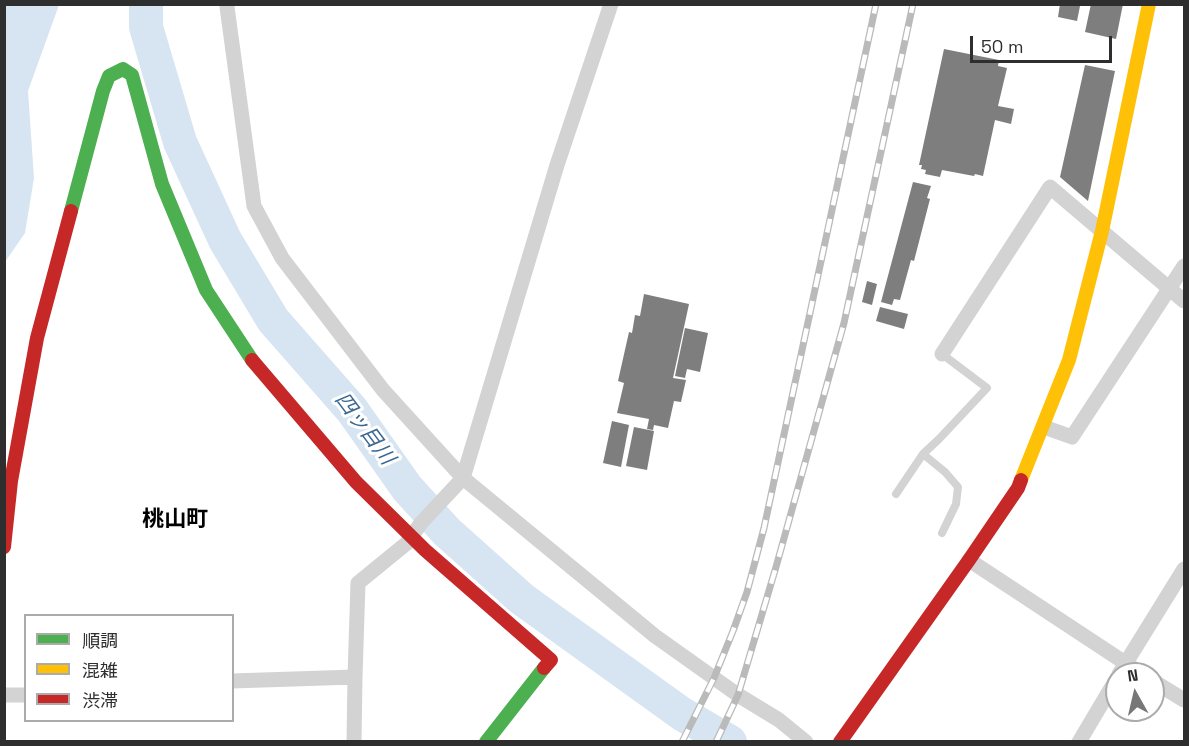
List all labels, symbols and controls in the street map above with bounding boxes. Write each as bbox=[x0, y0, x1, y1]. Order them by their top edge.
scale bar bbox=[973, 24, 1116, 62]
text: 50 m bbox=[981, 35, 1023, 58]
water label: 四ッ目川 bbox=[329, 388, 399, 470]
district label: 桃山町 bbox=[142, 507, 208, 533]
legend bbox=[24, 614, 234, 722]
text: 順調 bbox=[82, 629, 118, 652]
text: 混雑 bbox=[82, 659, 118, 682]
north arrow bbox=[1105, 662, 1165, 722]
text: N bbox=[1126, 665, 1139, 687]
text: 渋滞 bbox=[82, 689, 118, 712]

